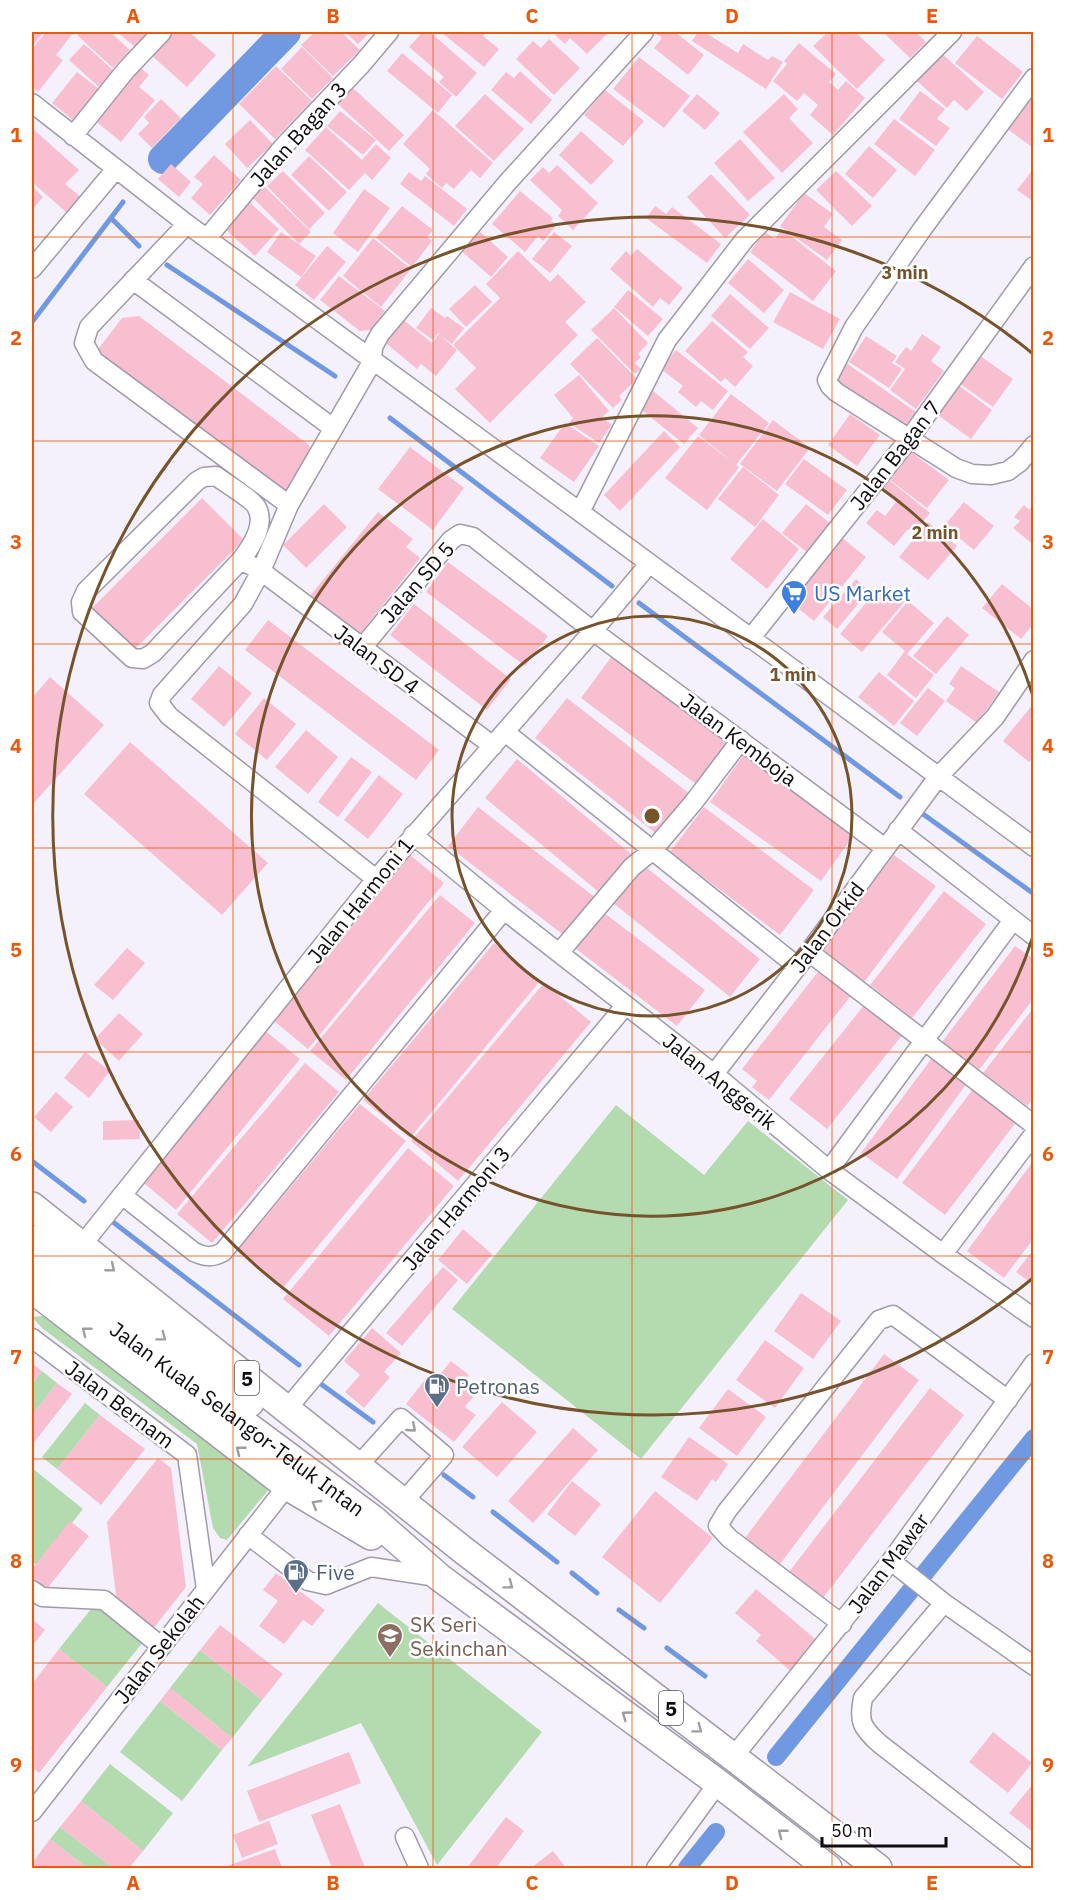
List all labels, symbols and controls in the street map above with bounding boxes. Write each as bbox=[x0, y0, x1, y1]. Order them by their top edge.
text: A bbox=[126, 2, 140, 29]
text: B bbox=[326, 2, 340, 29]
text: C bbox=[525, 2, 539, 29]
text: D bbox=[725, 2, 739, 29]
text: E bbox=[926, 2, 938, 29]
street label: Jalan Bagan 3 bbox=[243, 75, 353, 193]
text: 1 bbox=[10, 121, 22, 148]
text: 1 bbox=[1042, 121, 1054, 148]
text: 3 min bbox=[881, 261, 929, 284]
text: 2 bbox=[10, 324, 22, 351]
text: 2 bbox=[1042, 324, 1054, 351]
street label: Jalan Bagan 7 bbox=[843, 394, 947, 516]
text: 2 min bbox=[911, 521, 959, 544]
text: 3 bbox=[10, 528, 22, 555]
text: 3 bbox=[1042, 528, 1054, 555]
street label: Jalan SD 5 bbox=[374, 535, 460, 629]
supermarket icon: US Market bbox=[779, 578, 809, 616]
place label: US Market bbox=[814, 579, 911, 607]
street label: Jalan SD 4 bbox=[329, 618, 425, 700]
text: 1 min bbox=[769, 663, 817, 686]
street label: Jalan Kemboja bbox=[675, 686, 803, 792]
text: 4 bbox=[10, 732, 22, 759]
text: 4 bbox=[1042, 732, 1054, 759]
centre of rings bbox=[642, 806, 662, 826]
street label: Jalan Harmoni 1 bbox=[301, 831, 419, 969]
street label: Jalan Orkid bbox=[784, 876, 870, 978]
text: 5 bbox=[10, 936, 22, 963]
text: 5 bbox=[1042, 936, 1054, 963]
street label: Jalan Anggerik bbox=[657, 1026, 783, 1136]
text: 6 bbox=[10, 1140, 22, 1167]
street label: Jalan Harmoni 3 bbox=[396, 1140, 516, 1276]
text: 6 bbox=[1042, 1140, 1054, 1167]
one-way arrow bbox=[104, 1261, 115, 1272]
street label: Jalan Kuala Selangor-Teluk Intan bbox=[104, 1315, 371, 1522]
one-way arrow bbox=[82, 1328, 93, 1339]
one-way arrow bbox=[156, 1330, 167, 1341]
text: 7 bbox=[10, 1343, 22, 1370]
text: 7 bbox=[1042, 1343, 1054, 1370]
street label: Jalan Bernam bbox=[60, 1354, 180, 1454]
road number: 5 bbox=[235, 1361, 259, 1395]
fuel station icon: Petronas bbox=[422, 1371, 452, 1409]
place label: Petronas bbox=[456, 1372, 540, 1400]
one-way arrow bbox=[406, 1421, 416, 1432]
one-way arrow bbox=[236, 1447, 247, 1458]
one-way arrow bbox=[312, 1499, 322, 1511]
street label: Jalan Mawar bbox=[841, 1507, 935, 1619]
text: 8 bbox=[10, 1547, 22, 1574]
text: 8 bbox=[1042, 1547, 1054, 1574]
fuel station icon: Five bbox=[281, 1557, 311, 1595]
place label: Five bbox=[316, 1558, 355, 1586]
one-way arrow bbox=[503, 1578, 514, 1589]
street label: Jalan Sekolah bbox=[108, 1589, 210, 1709]
place label: SK Seri Sekinchan bbox=[410, 1610, 508, 1662]
school or university icon: SK Seri Sekinchan bbox=[375, 1621, 405, 1659]
road number: 5 bbox=[659, 1691, 683, 1725]
one-way arrow bbox=[622, 1712, 633, 1723]
one-way arrow bbox=[691, 1722, 702, 1733]
text: 9 bbox=[10, 1751, 22, 1778]
text: 9 bbox=[1042, 1751, 1054, 1778]
scale bar bbox=[822, 1810, 946, 1848]
text: 50 m bbox=[831, 1819, 873, 1842]
one-way arrow bbox=[778, 1829, 789, 1840]
text: A bbox=[126, 1869, 140, 1896]
text: B bbox=[326, 1869, 340, 1896]
text: C bbox=[525, 1869, 539, 1896]
text: D bbox=[725, 1869, 739, 1896]
text: E bbox=[926, 1869, 938, 1896]

